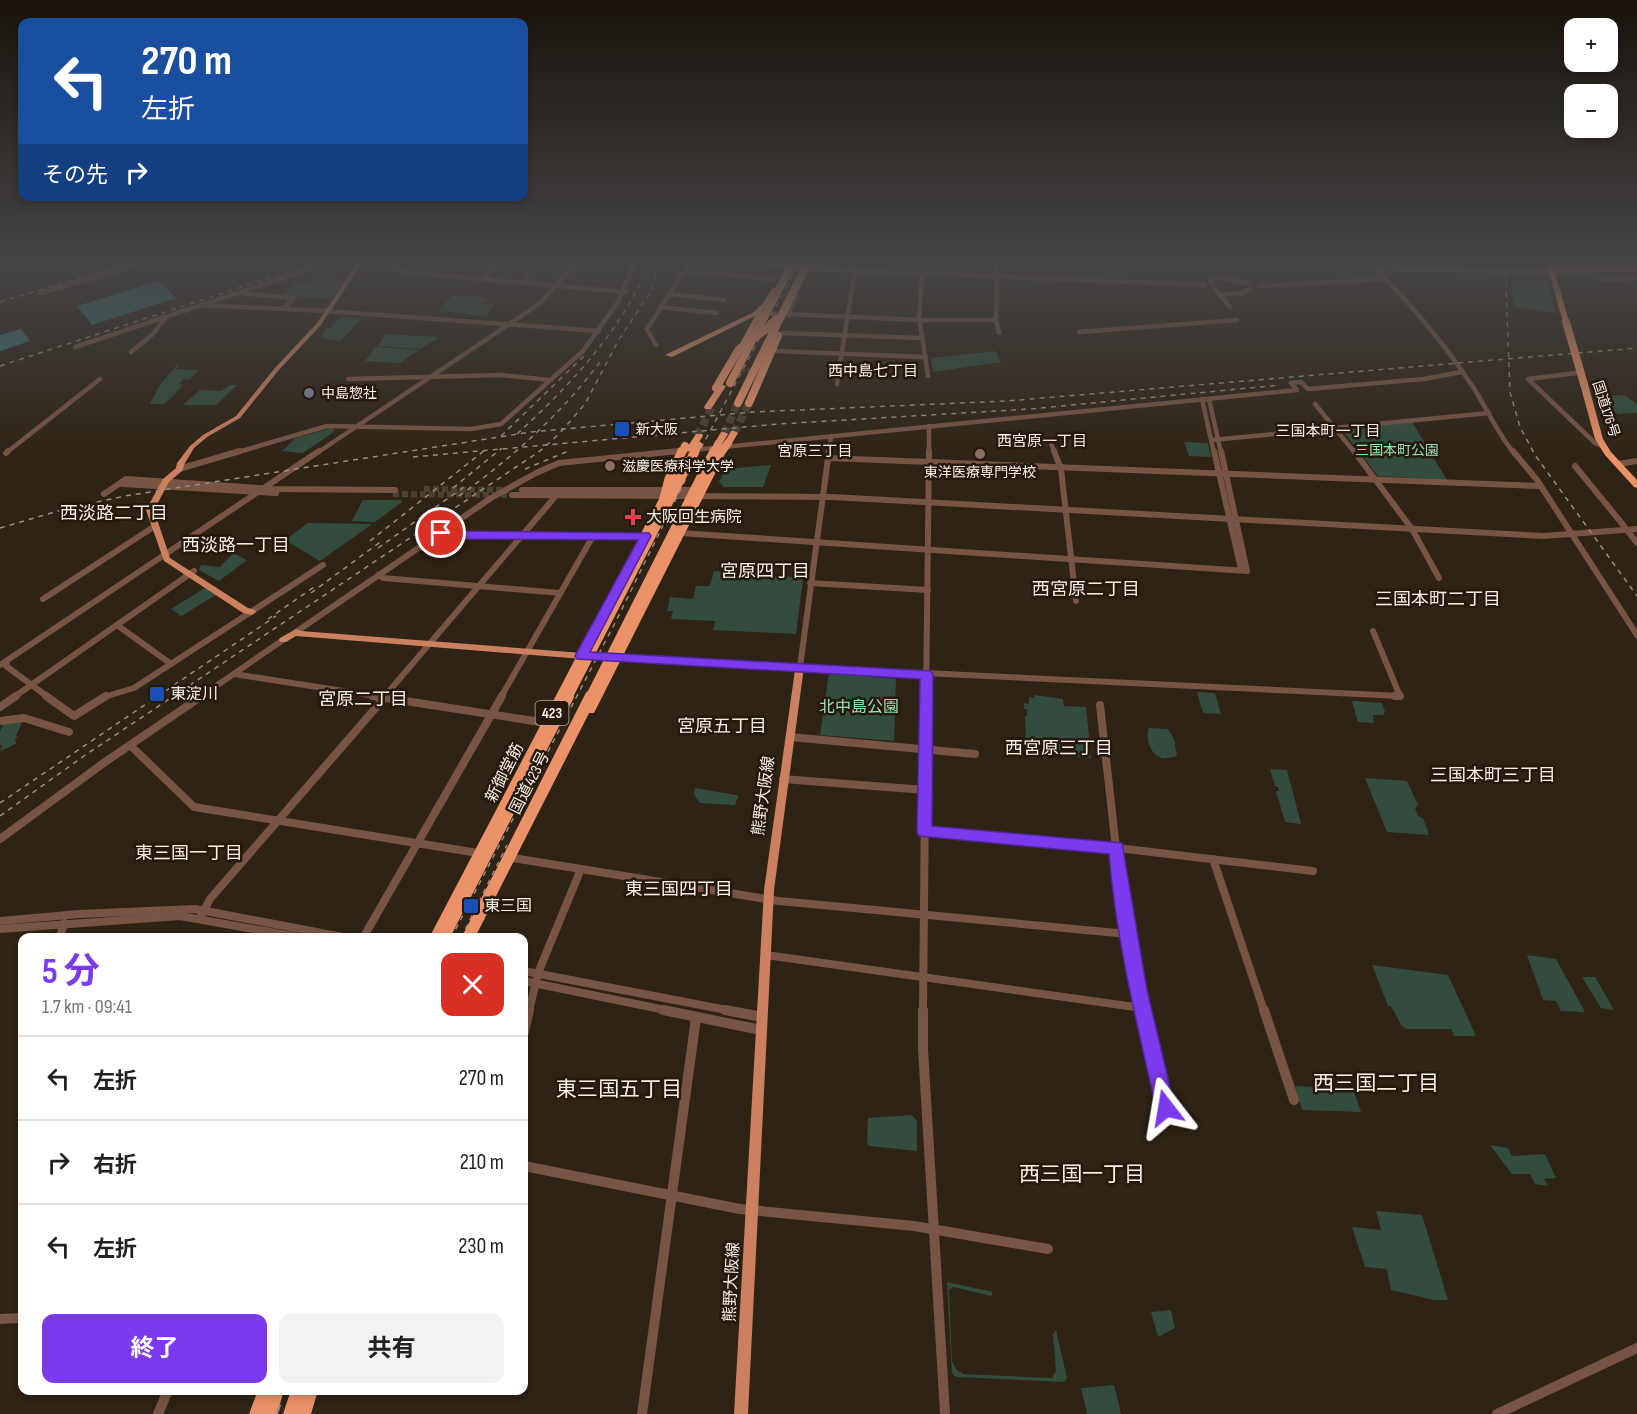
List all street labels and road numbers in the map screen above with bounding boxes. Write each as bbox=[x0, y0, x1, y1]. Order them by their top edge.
street label: 国道176号 bbox=[1589, 379, 1623, 439]
road number: 423 bbox=[536, 701, 568, 725]
street label: 新御堂筋 bbox=[482, 740, 528, 806]
street label: 国道423号 bbox=[506, 748, 554, 818]
street label: 熊野大阪線 bbox=[749, 755, 779, 837]
street label: 熊野大阪線 bbox=[720, 1242, 744, 1322]

